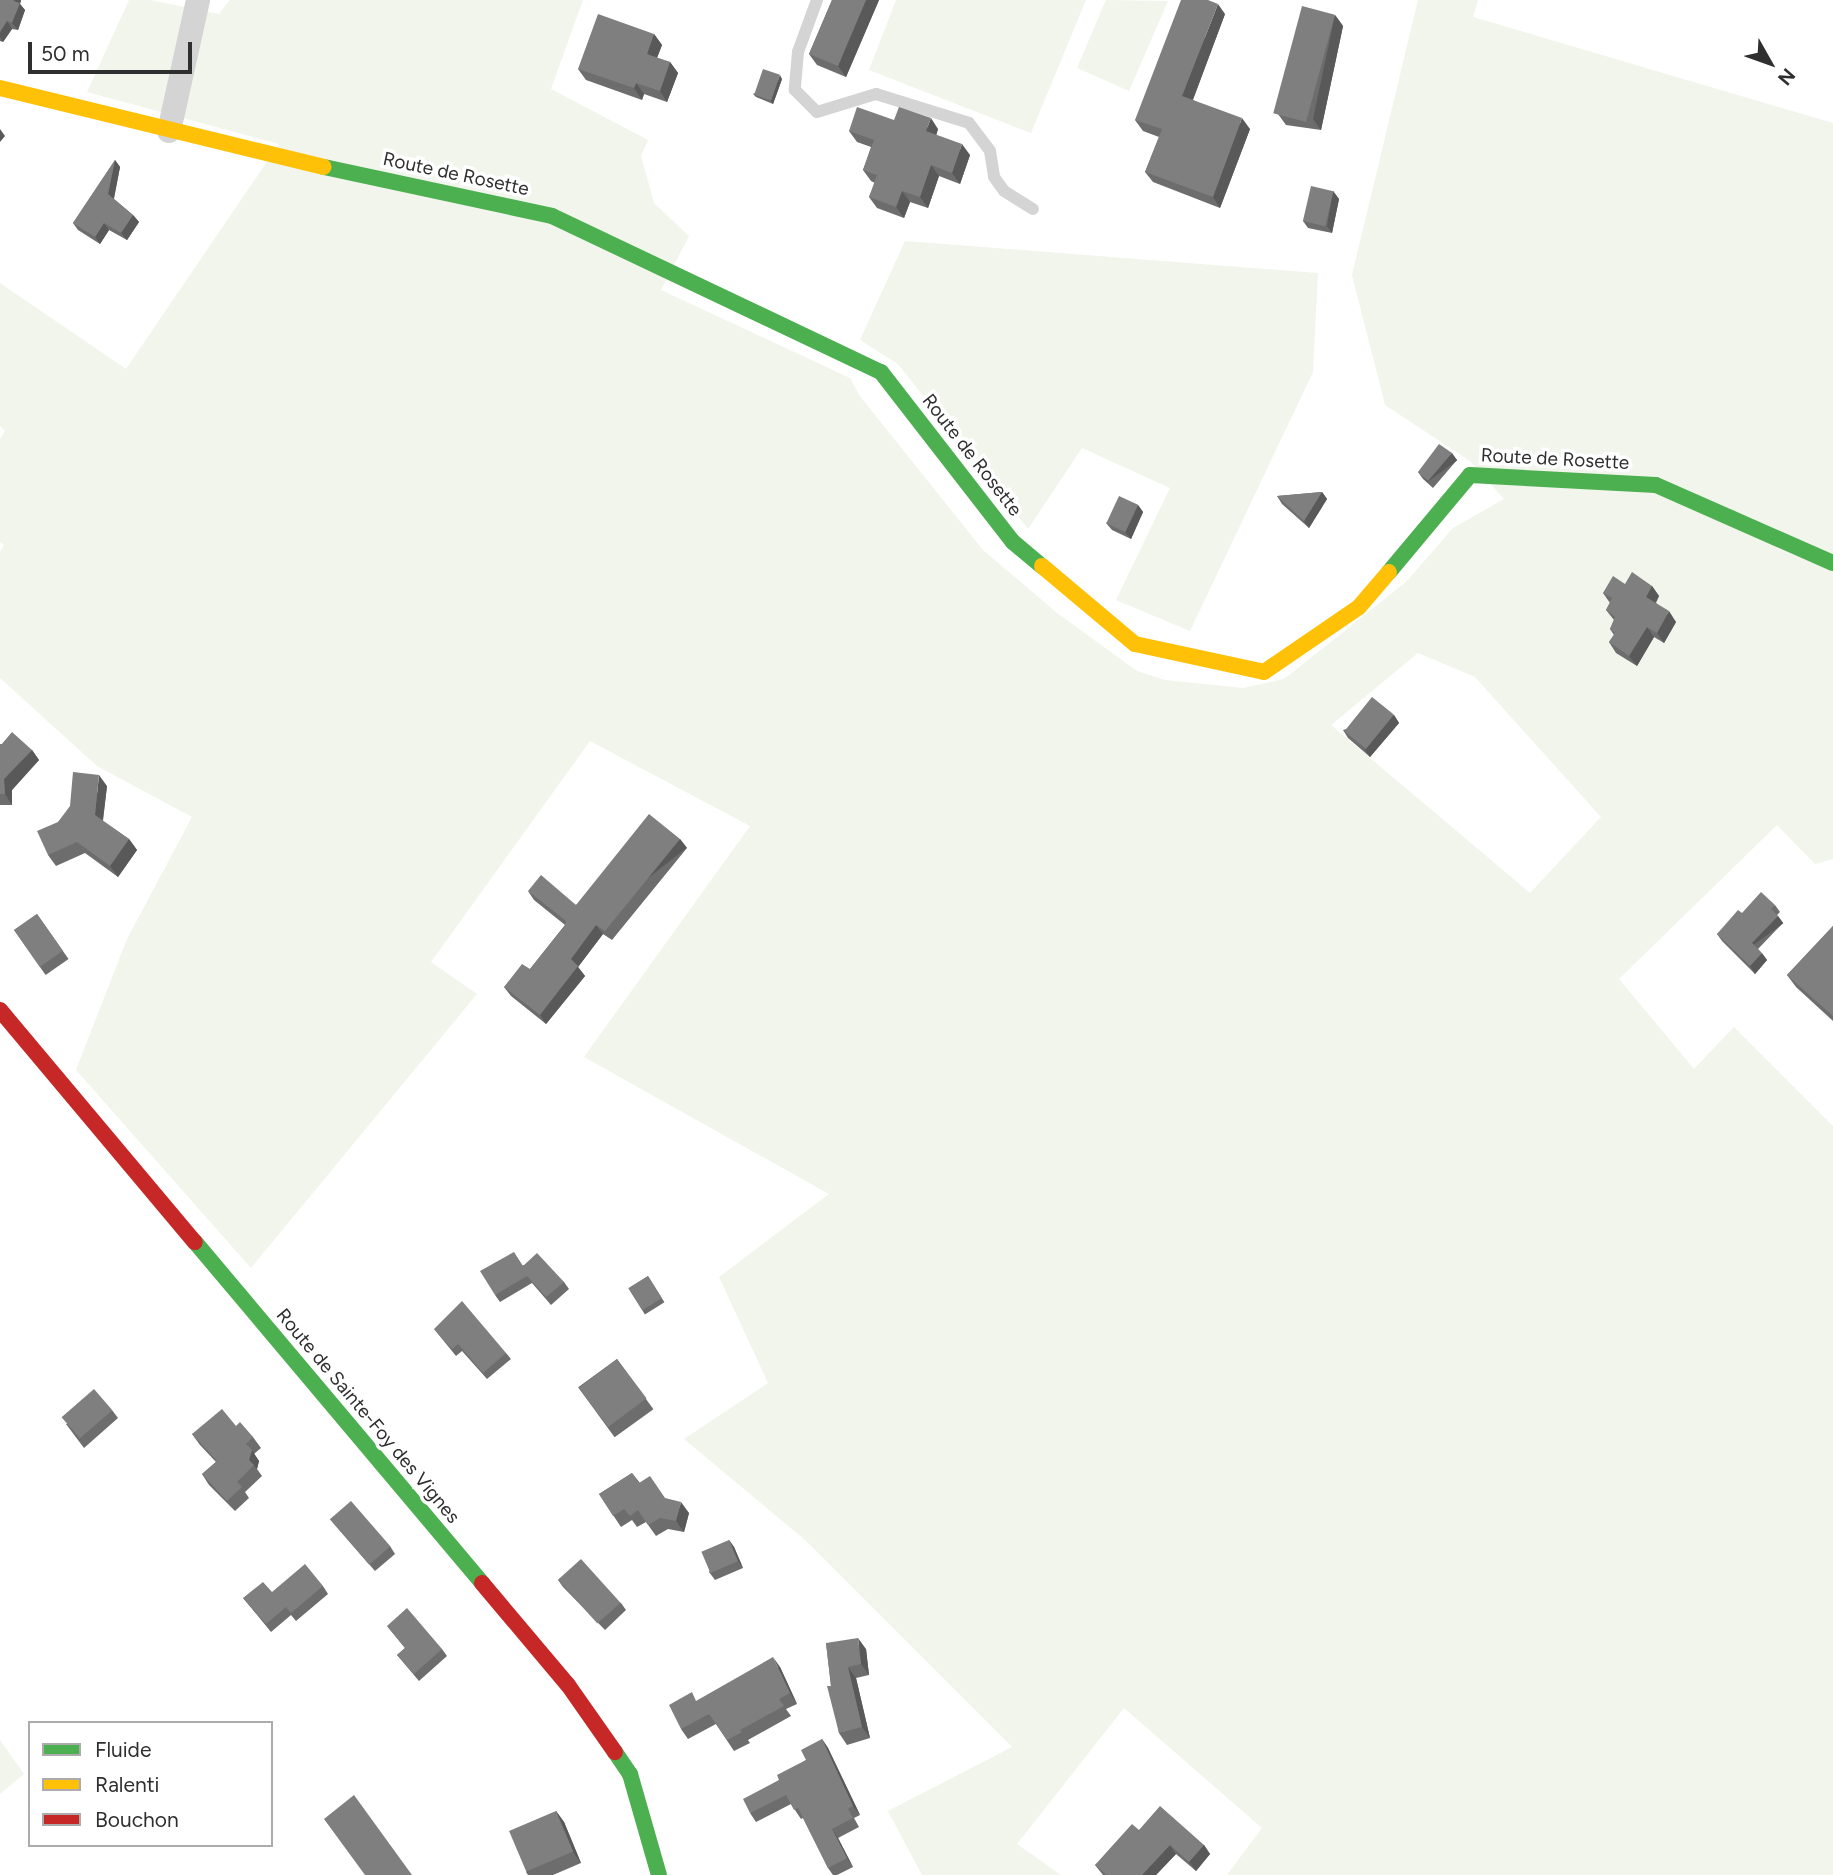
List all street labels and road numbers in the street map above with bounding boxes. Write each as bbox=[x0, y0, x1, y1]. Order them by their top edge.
street label: Route de Rosette bbox=[381, 147, 531, 201]
street label: Route de Rosette bbox=[917, 389, 1027, 521]
street label: Route de Rosette bbox=[1480, 444, 1630, 474]
street label: Route de Sainte-Foy des Vignes bbox=[272, 1304, 464, 1528]

